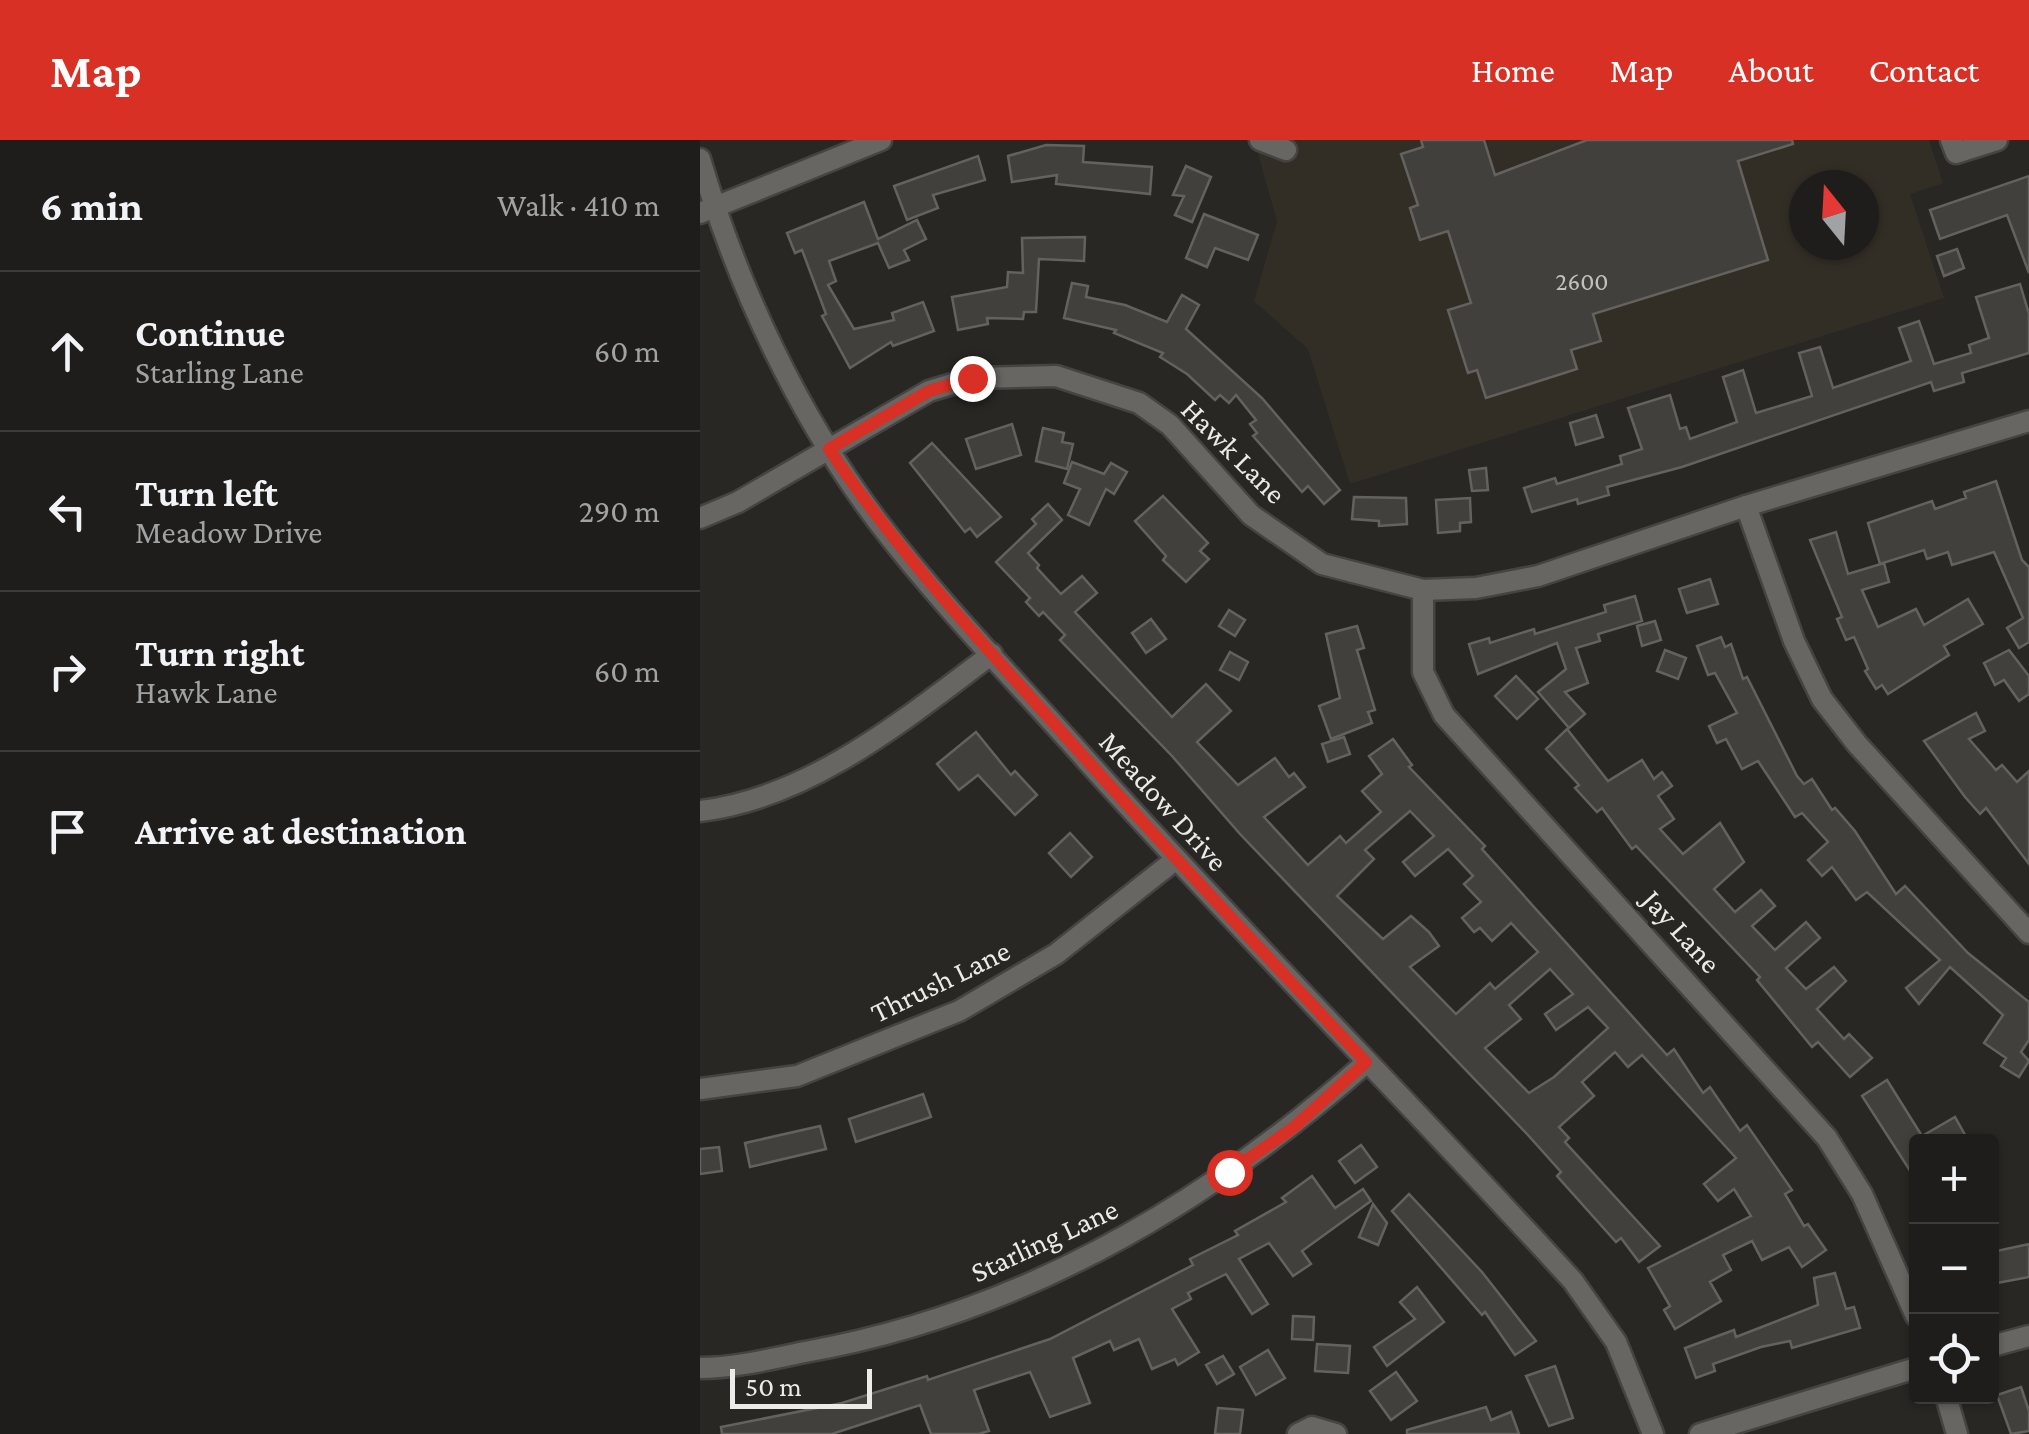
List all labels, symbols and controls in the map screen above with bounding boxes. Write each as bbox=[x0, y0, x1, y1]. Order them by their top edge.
text: Map bbox=[50, 44, 142, 97]
text: Home bbox=[1471, 51, 1555, 90]
text: Map bbox=[1610, 51, 1673, 90]
text: About bbox=[1728, 51, 1814, 90]
text: Contact bbox=[1869, 51, 1979, 90]
north arrow bbox=[1789, 170, 1879, 260]
text: 6 min bbox=[40, 182, 143, 229]
text: Walk · 410 m bbox=[497, 187, 660, 223]
house number: 2600 bbox=[1556, 268, 1608, 295]
text: Continue bbox=[135, 312, 285, 354]
icon: ahead bbox=[40, 324, 95, 379]
text: 60 m bbox=[594, 333, 660, 369]
text: Starling Lane bbox=[135, 354, 304, 390]
route end bbox=[950, 356, 996, 402]
street label: Hawk Lane bbox=[1175, 392, 1293, 510]
text: Turn left bbox=[135, 472, 278, 514]
icon: left bbox=[40, 484, 95, 539]
text: 290 m bbox=[579, 493, 660, 529]
text: Meadow Drive bbox=[135, 514, 322, 550]
text: Turn right bbox=[135, 632, 304, 674]
icon: right bbox=[40, 644, 95, 699]
text: 60 m bbox=[594, 653, 660, 689]
text: Hawk Lane bbox=[135, 674, 278, 710]
street label: Meadow Drive bbox=[1093, 725, 1235, 877]
icon: arrive bbox=[40, 804, 95, 859]
text: Arrive at destination bbox=[135, 810, 467, 852]
street label: Jay Lane bbox=[1633, 880, 1728, 980]
street label: Thrush Lane bbox=[865, 933, 1015, 1029]
map controls bbox=[1909, 1134, 1999, 1404]
button: + bbox=[1909, 1134, 1999, 1224]
route start bbox=[1207, 1150, 1253, 1196]
street label: Starling Lane bbox=[965, 1192, 1123, 1289]
button: − bbox=[1909, 1224, 1999, 1314]
button: locate bbox=[1909, 1314, 1999, 1404]
scale bar bbox=[730, 1364, 872, 1408]
text: 50 m bbox=[745, 1371, 802, 1402]

